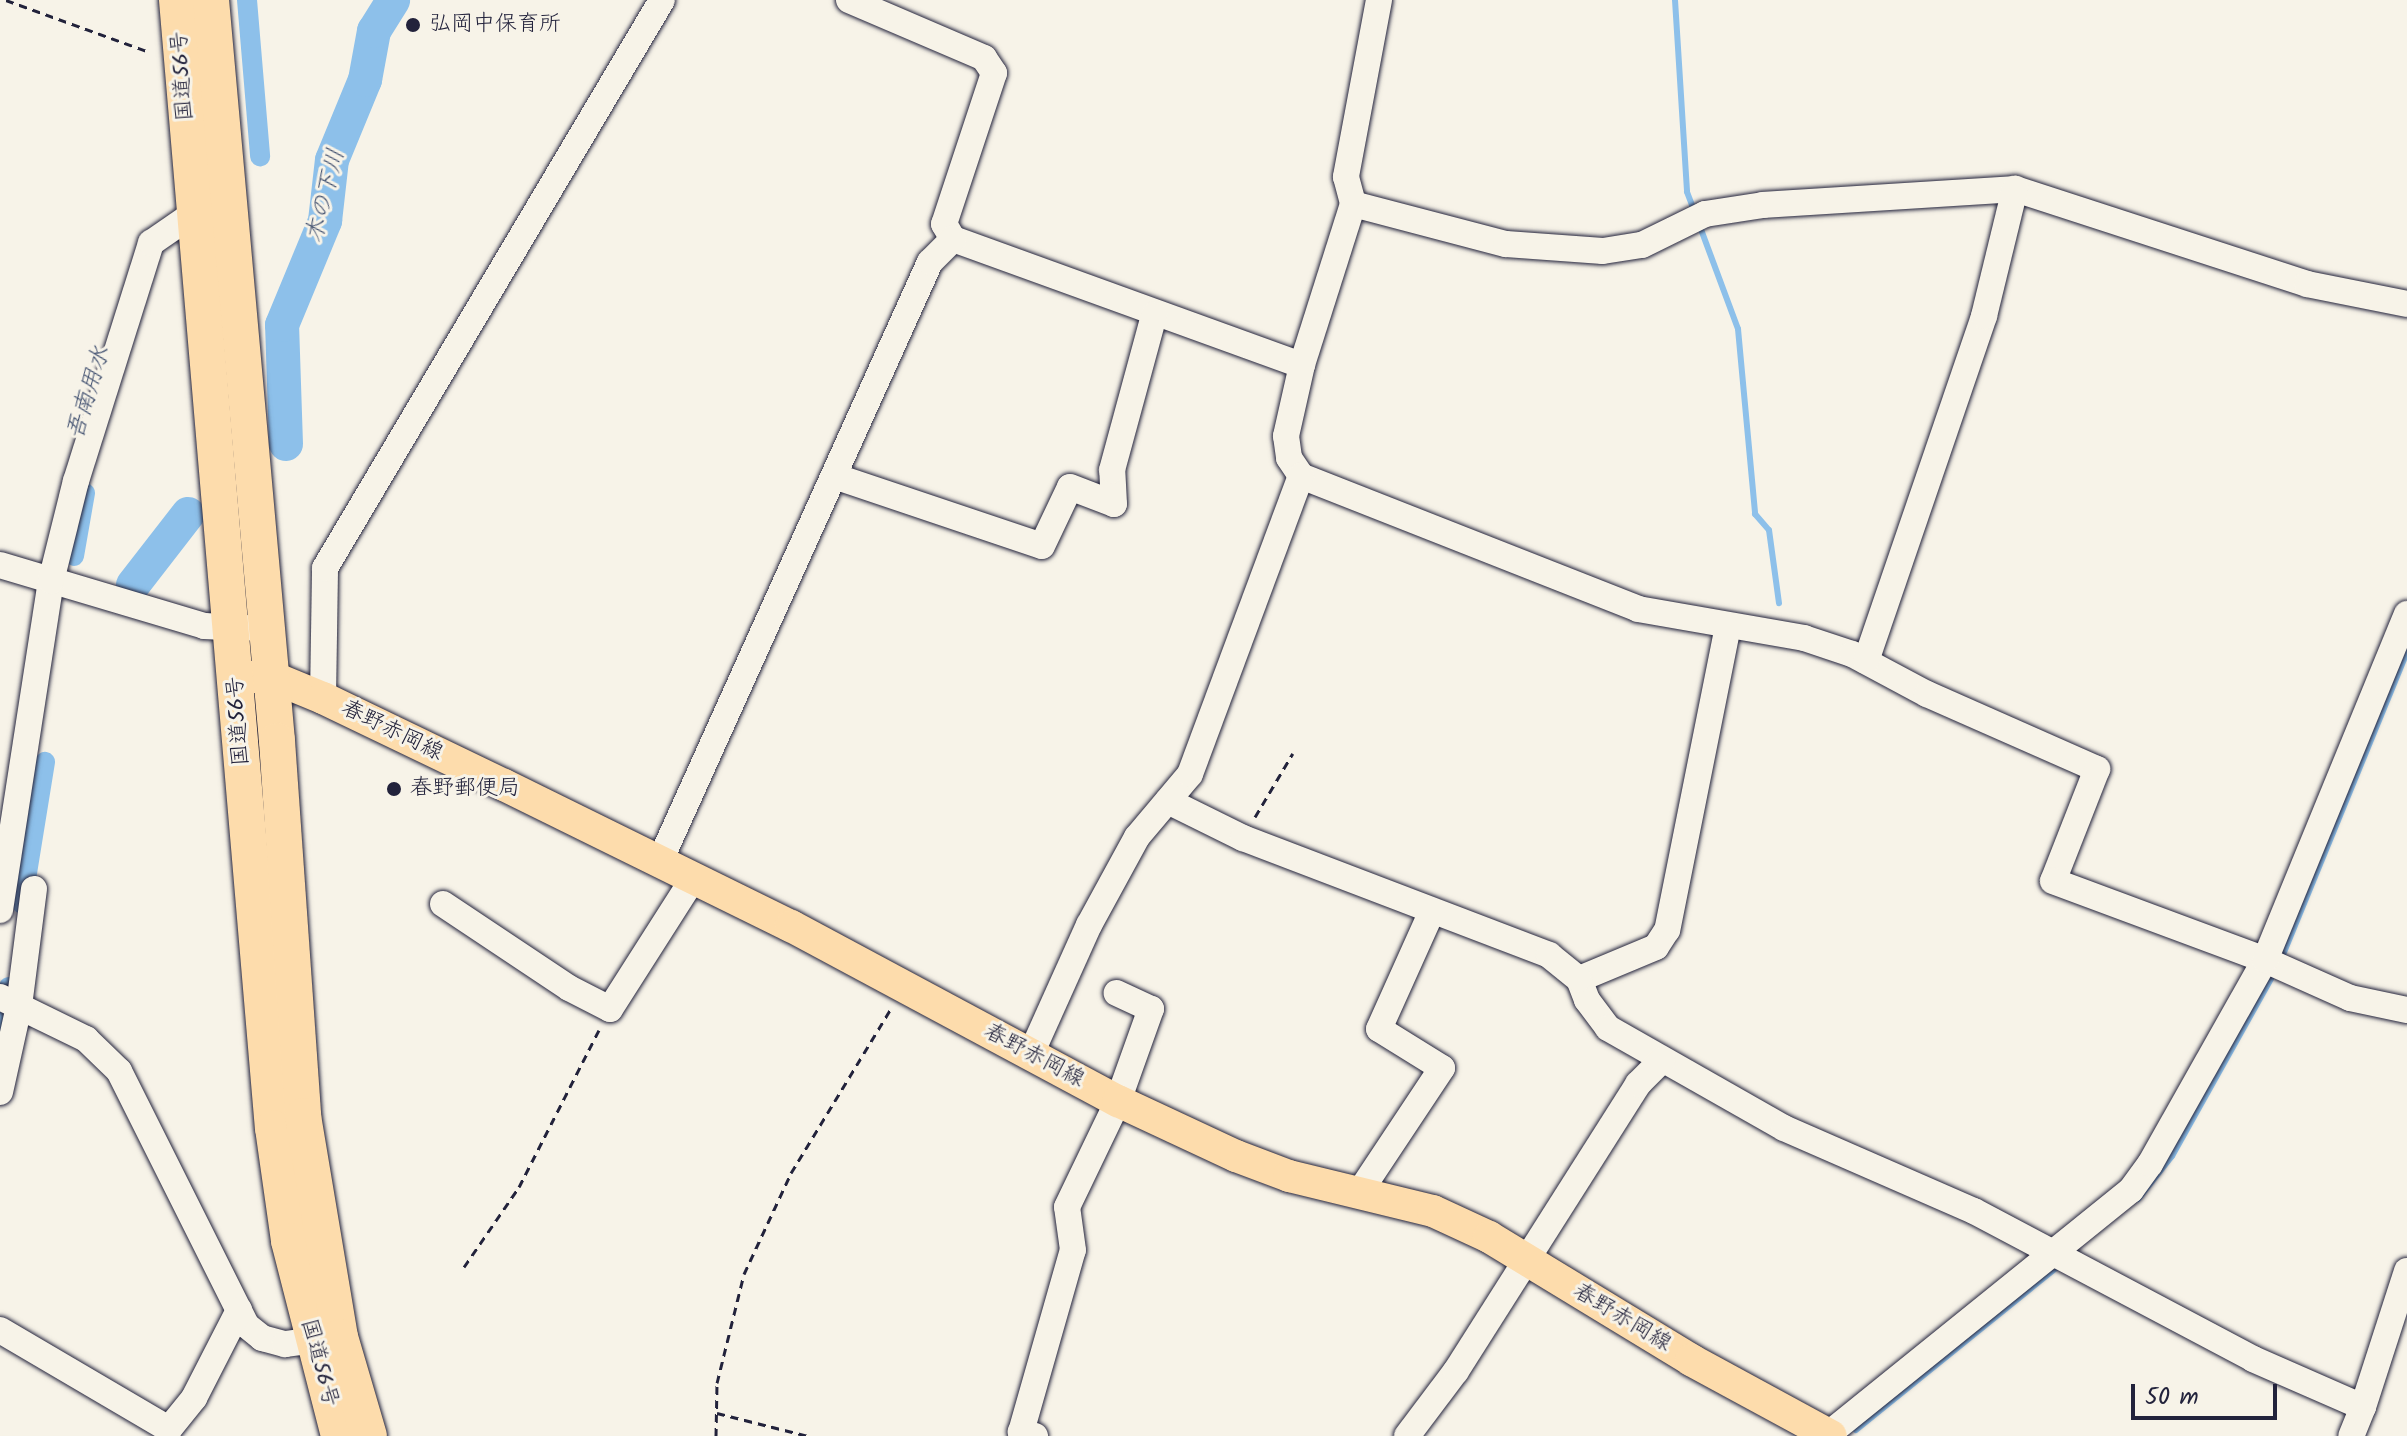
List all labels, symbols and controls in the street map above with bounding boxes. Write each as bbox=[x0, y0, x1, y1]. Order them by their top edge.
place label: 弘岡中保育所 bbox=[429, 12, 561, 38]
marker: 弘岡中保育所 bbox=[404, 16, 422, 34]
street label: 国道56号 bbox=[167, 30, 199, 122]
water label: 木の下川 bbox=[300, 146, 352, 246]
water label: 吾南用水 bbox=[61, 343, 117, 443]
street label: 国道56号 bbox=[223, 675, 255, 767]
street label: 春野赤岡線 bbox=[337, 695, 447, 767]
place label: 春野郵便局 bbox=[410, 776, 520, 802]
marker: 春野郵便局 bbox=[385, 780, 403, 798]
street label: 春野赤岡線 bbox=[979, 1019, 1089, 1093]
street label: 春野赤岡線 bbox=[1568, 1278, 1676, 1358]
street label: 国道56号 bbox=[295, 1316, 343, 1410]
scale bar bbox=[2135, 1368, 2281, 1418]
text: 50 m bbox=[2145, 1378, 2199, 1417]

